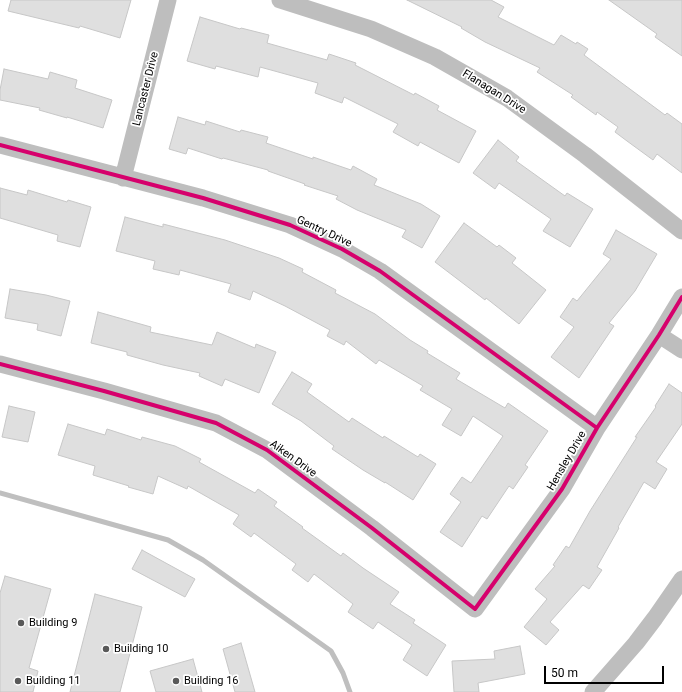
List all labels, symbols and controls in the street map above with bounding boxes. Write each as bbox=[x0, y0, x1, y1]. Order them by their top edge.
street label: Lancaster Drive bbox=[130, 51, 162, 127]
street label: Flanagan Drive bbox=[460, 67, 528, 117]
street label: Gentry Drive bbox=[294, 213, 354, 251]
street label: Hensley Drive bbox=[545, 429, 589, 493]
street label: Aiken Drive bbox=[267, 438, 319, 480]
place label: Building 9 bbox=[29, 616, 77, 630]
marker: Building 9 bbox=[16, 618, 26, 628]
place label: Building 10 bbox=[114, 642, 168, 656]
marker: Building 10 bbox=[101, 644, 111, 654]
scale bar bbox=[546, 658, 666, 684]
text: 50 m bbox=[551, 666, 578, 680]
place label: Building 11 bbox=[26, 674, 80, 688]
place label: Building 16 bbox=[184, 674, 238, 688]
marker: Building 11 bbox=[13, 676, 23, 686]
marker: Building 16 bbox=[171, 676, 181, 686]

